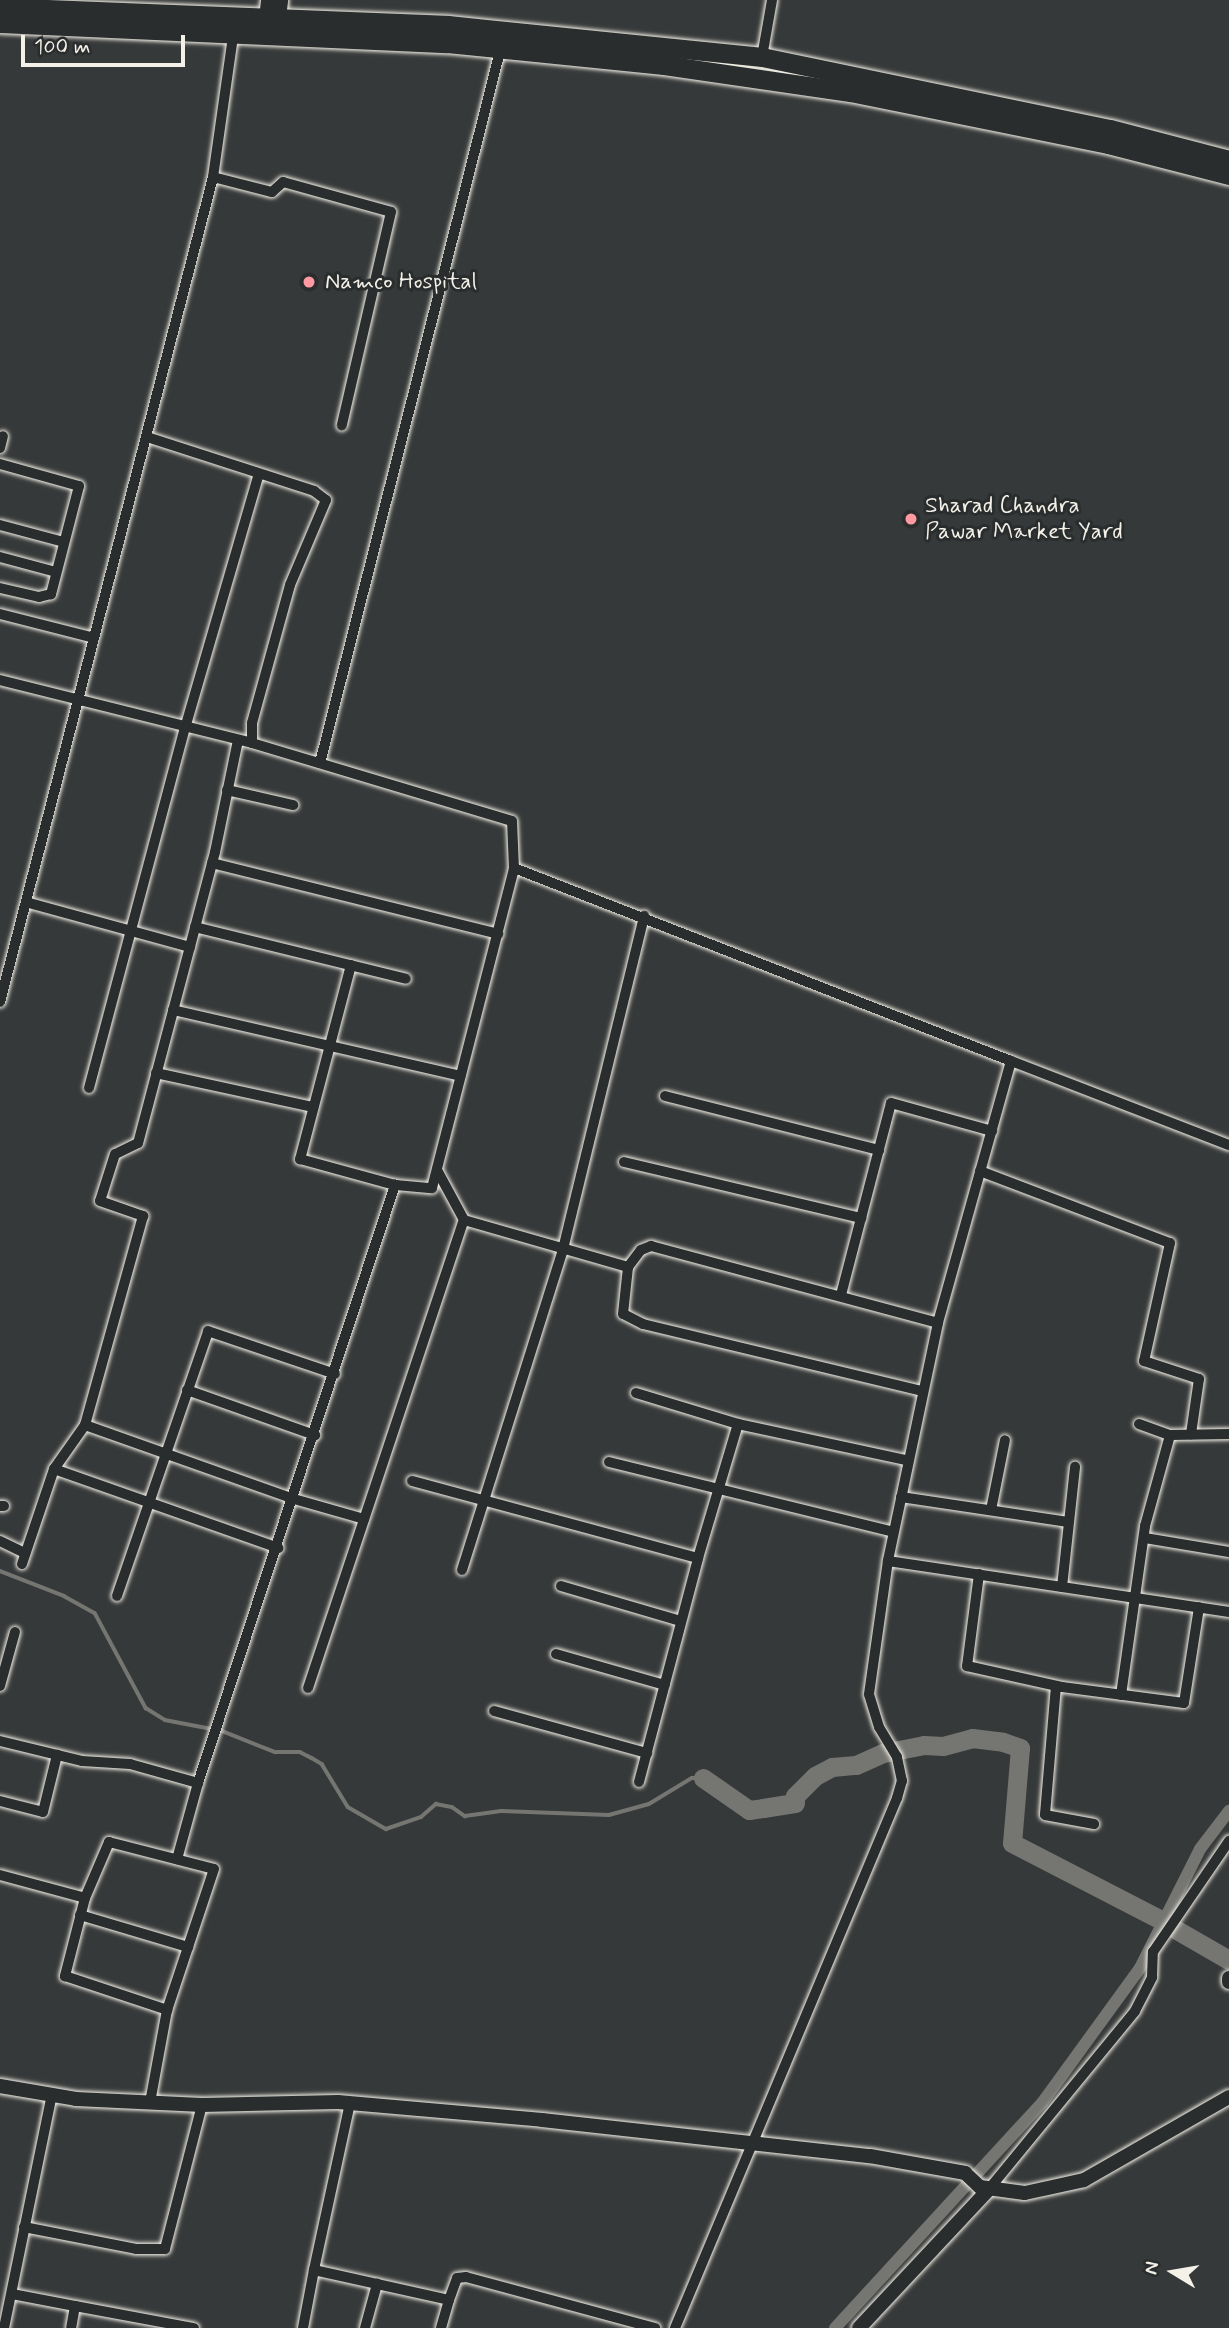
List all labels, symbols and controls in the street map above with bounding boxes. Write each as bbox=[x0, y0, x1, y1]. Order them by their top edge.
scale bar bbox=[24, 21, 189, 65]
text: 100 m bbox=[34, 33, 90, 61]
place label: Namco Hospital bbox=[325, 268, 481, 296]
marker: Namco Hospital bbox=[299, 272, 319, 292]
place label: Sharad Chandra Pawar Market Yard bbox=[925, 492, 1124, 546]
marker: Sharad Chandra Pawar Market Yard bbox=[903, 511, 919, 527]
north arrow bbox=[1138, 2237, 1208, 2307]
text: N bbox=[1138, 2259, 1165, 2276]

